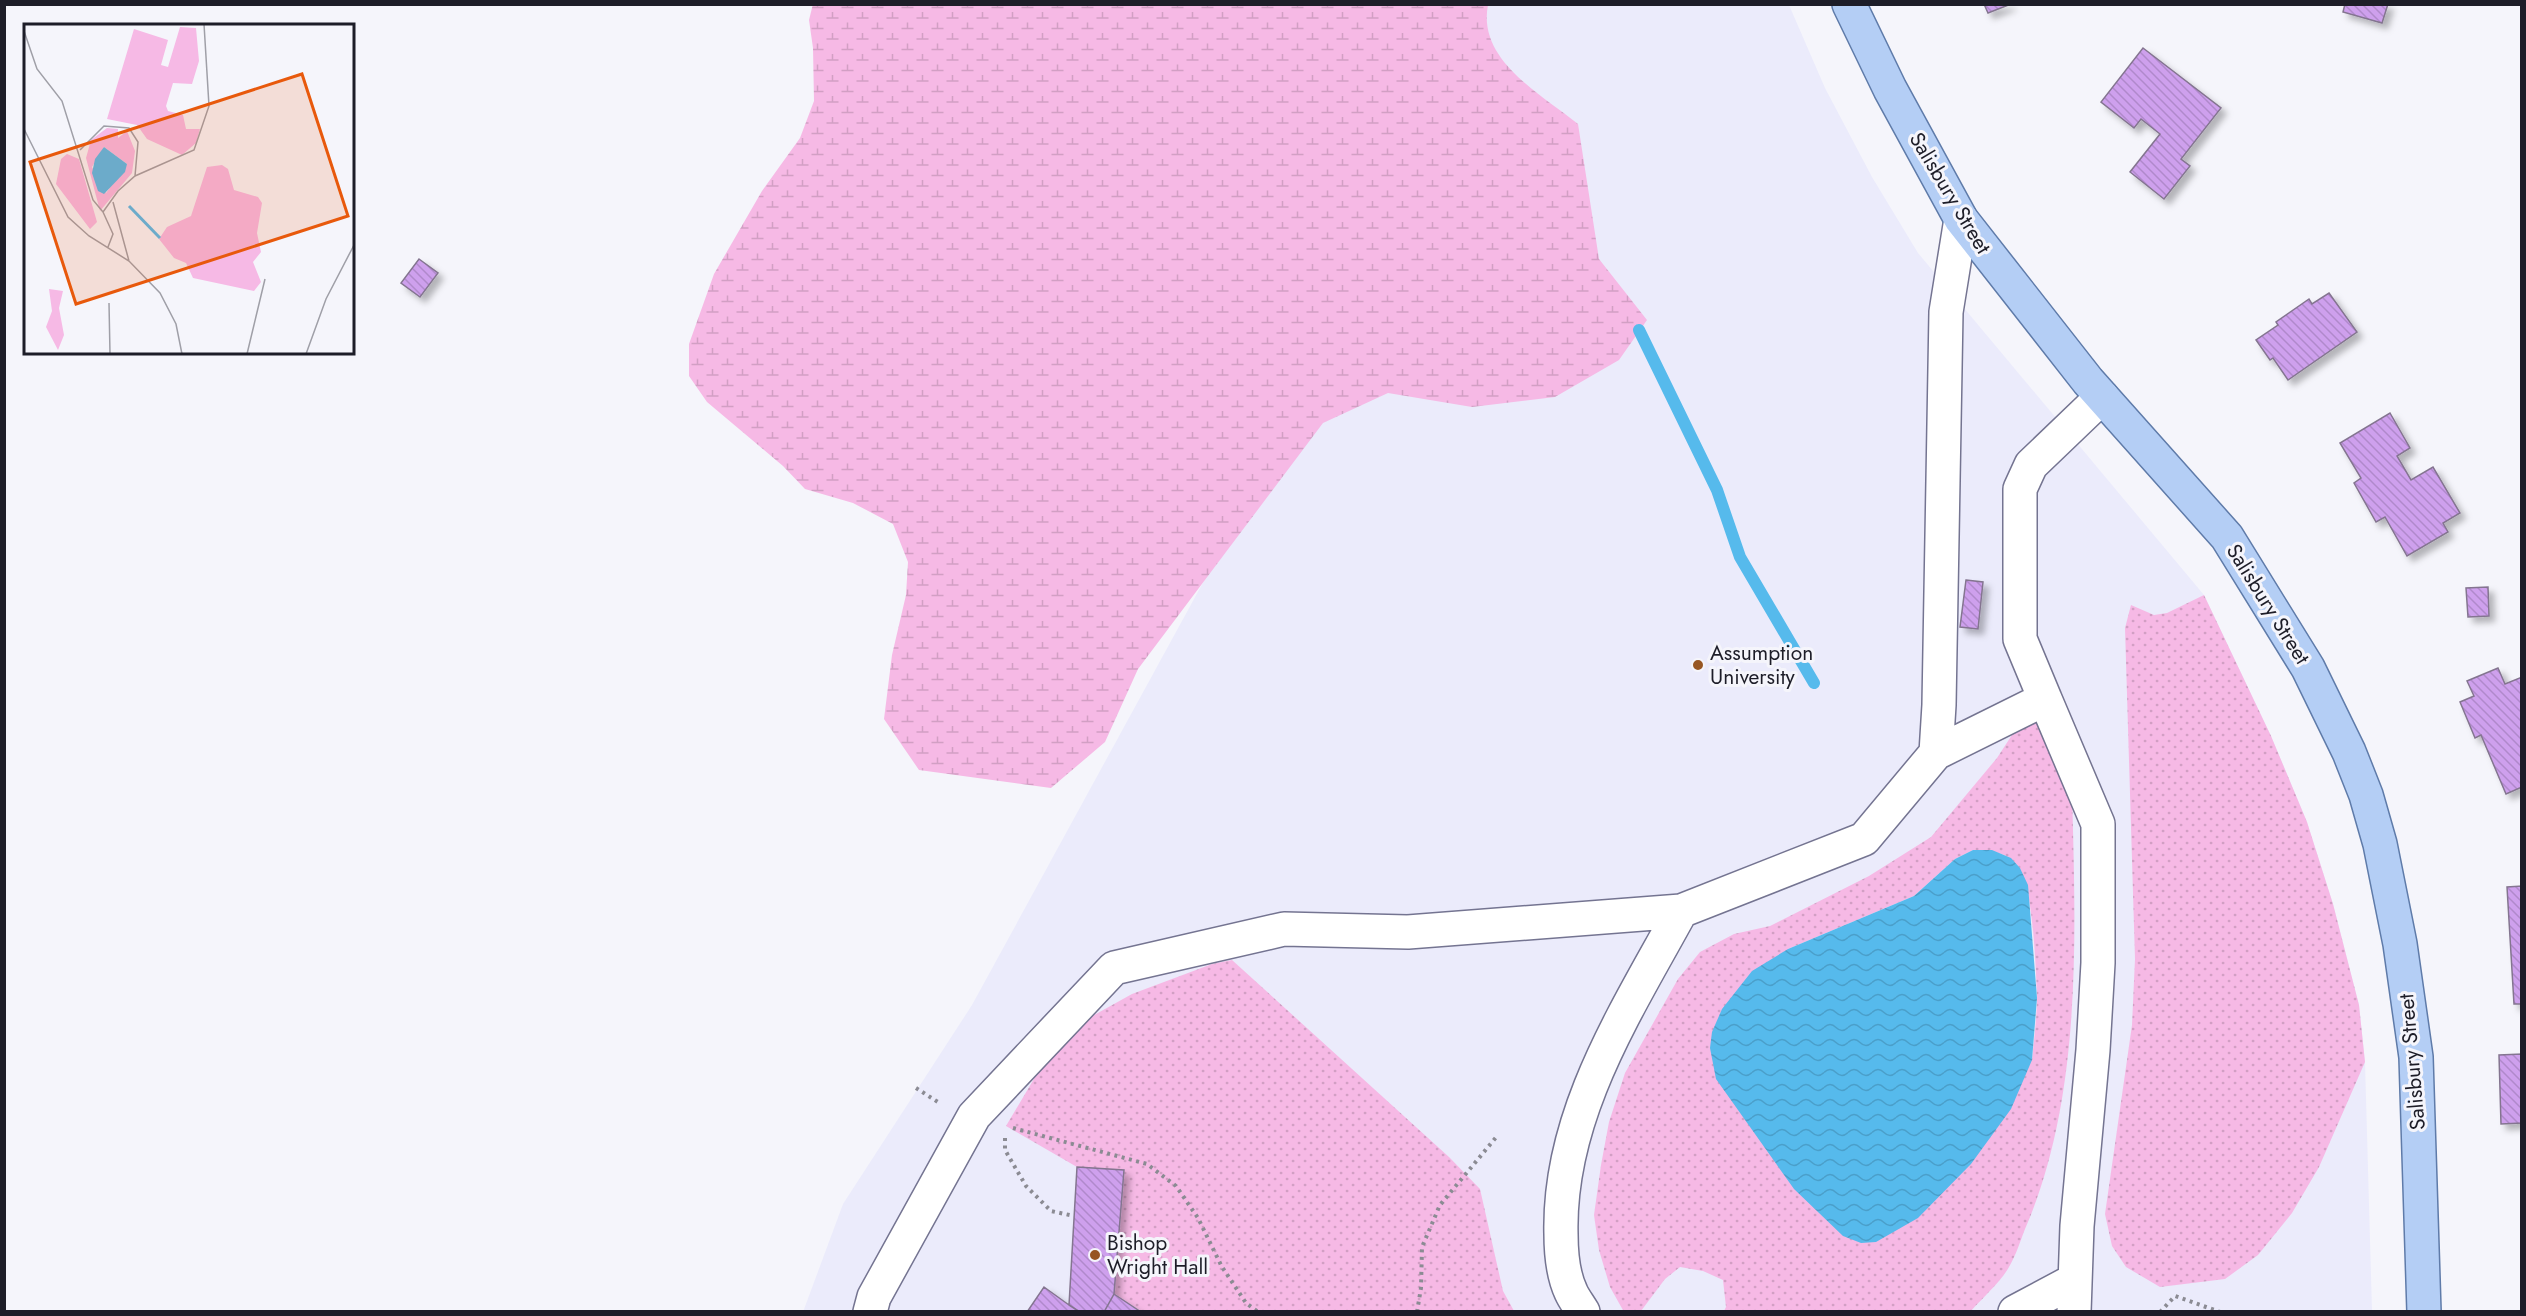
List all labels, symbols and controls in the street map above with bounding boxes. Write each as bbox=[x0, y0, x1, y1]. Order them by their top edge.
inset map bbox=[24, 24, 354, 354]
street label: Salisbury Street bbox=[1902, 127, 1998, 259]
street label: Salisbury Street bbox=[2219, 538, 2317, 670]
place label: Assumption University bbox=[1710, 638, 1813, 692]
marker: Assumption University bbox=[1691, 658, 1705, 672]
street label: Salisbury Street bbox=[2391, 993, 2433, 1131]
place label: Bishop Wright Hall bbox=[1107, 1228, 1208, 1282]
marker: Bishop Wright Hall bbox=[1088, 1248, 1102, 1262]

